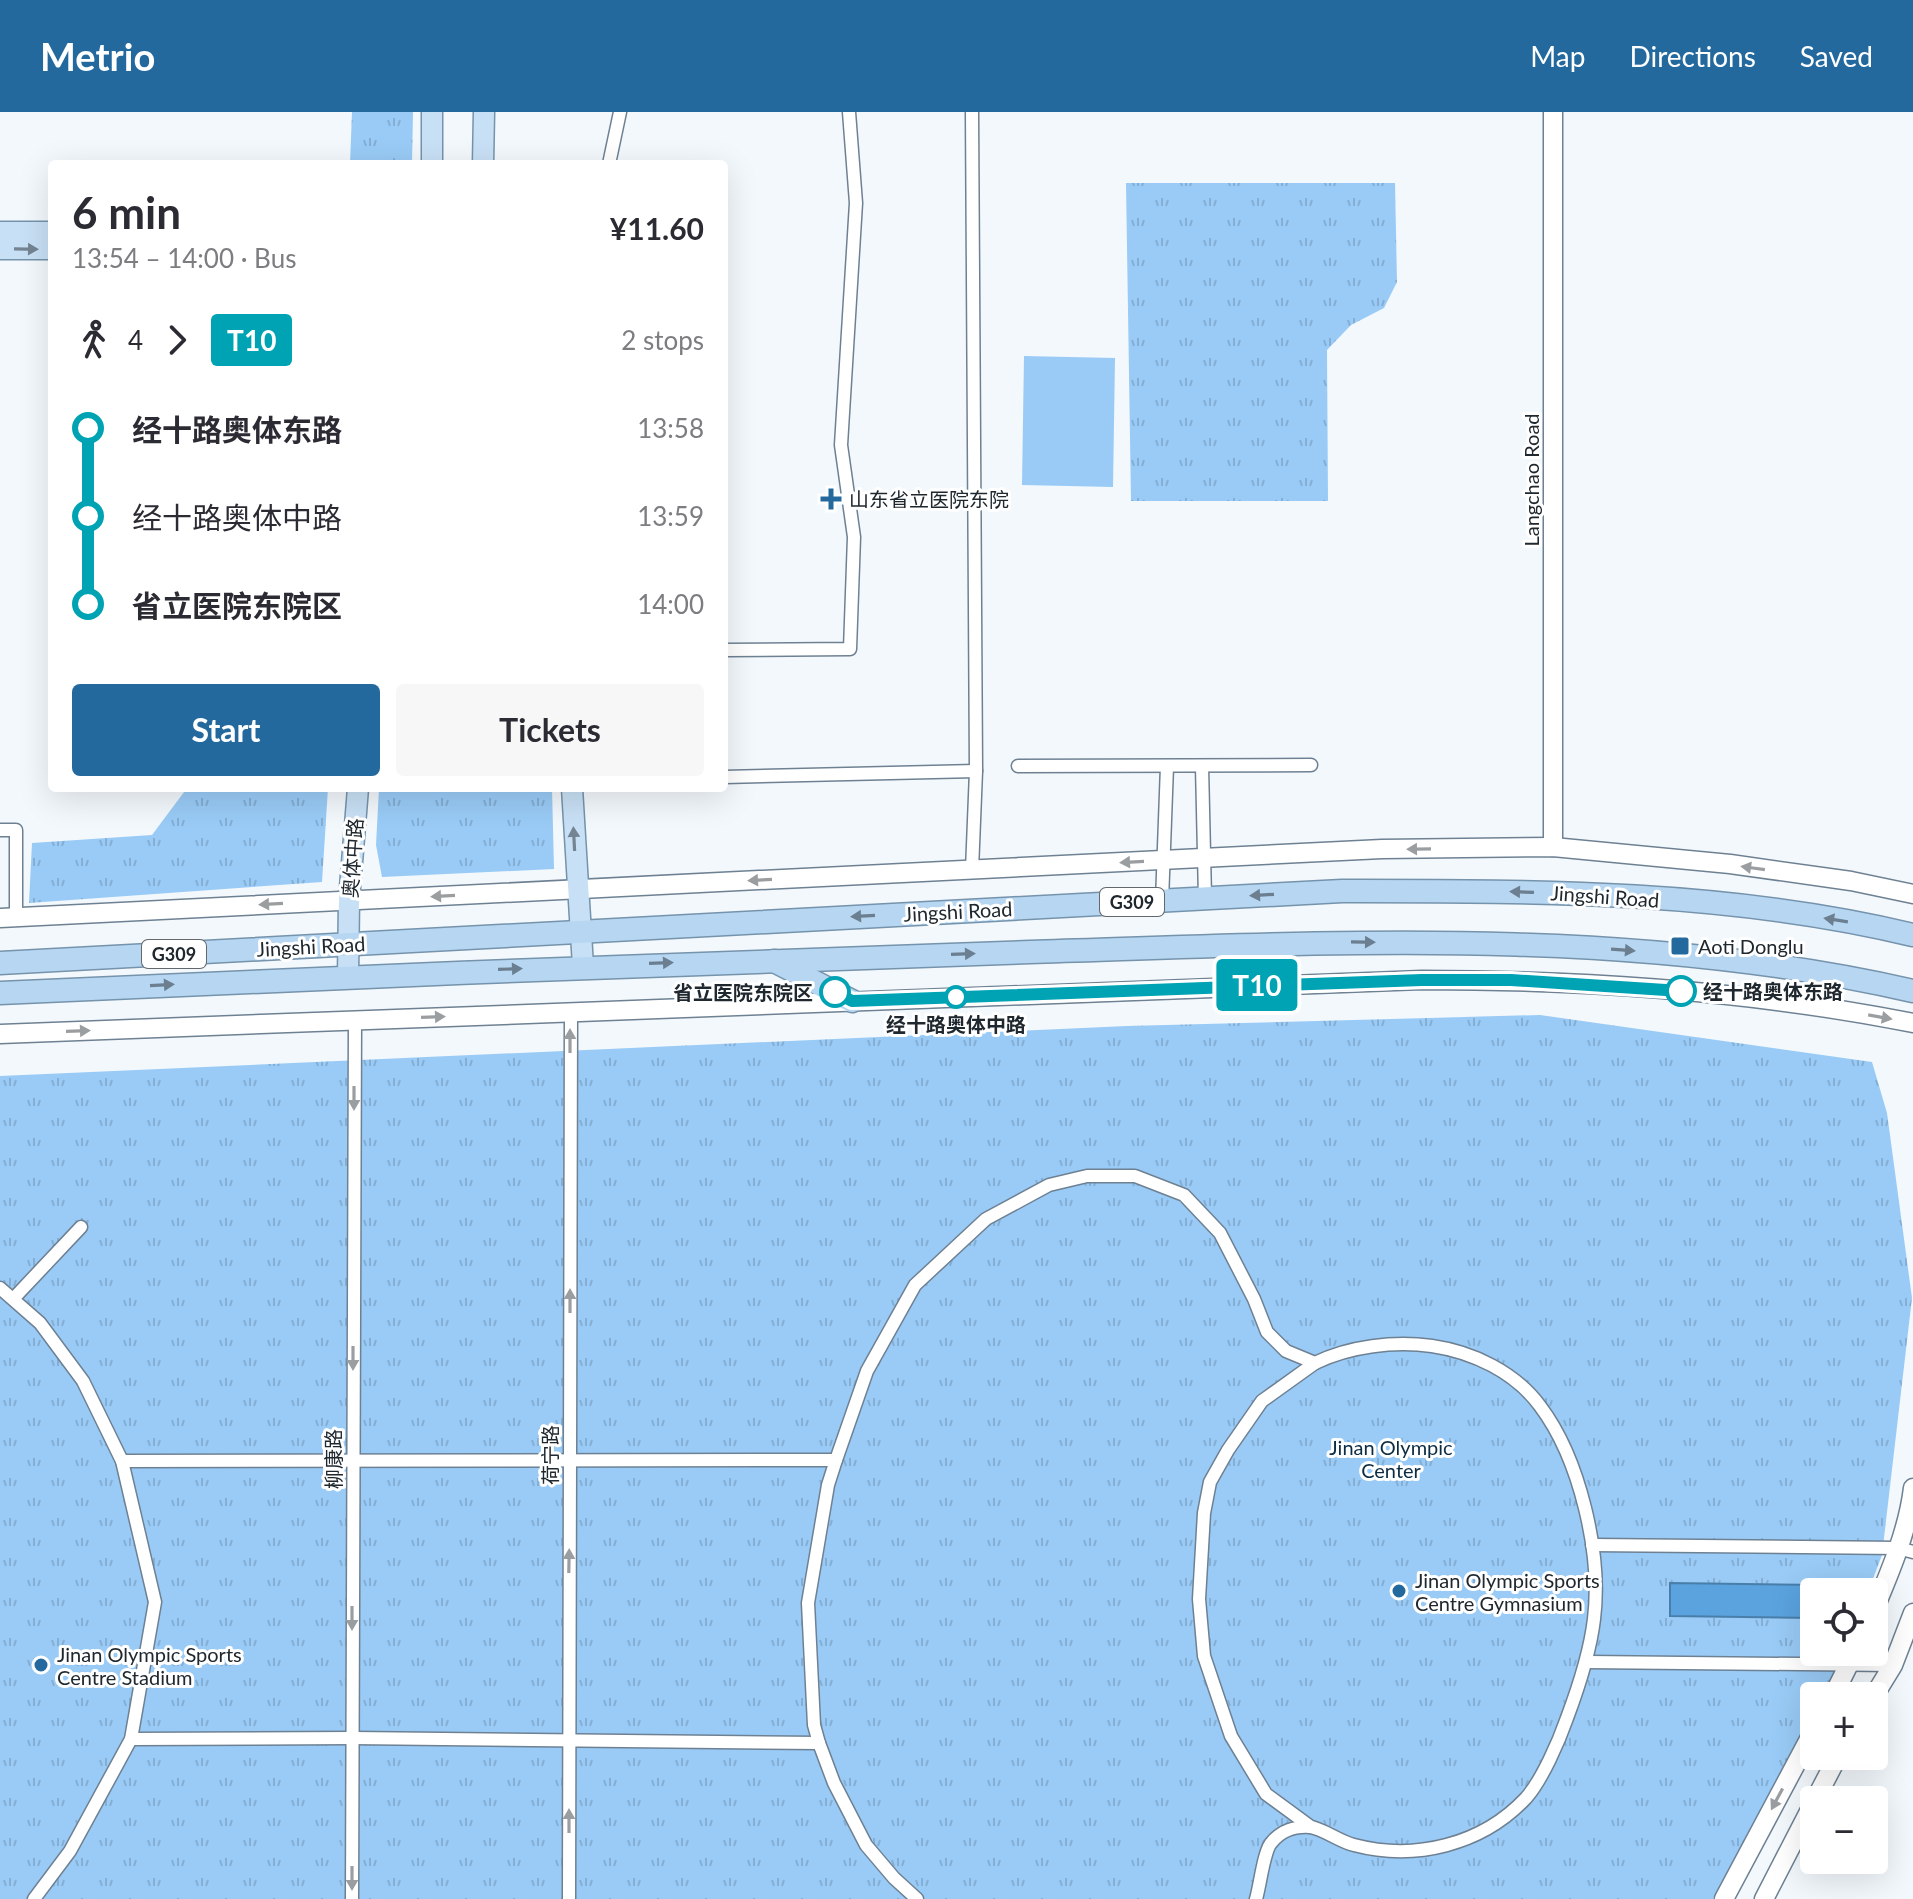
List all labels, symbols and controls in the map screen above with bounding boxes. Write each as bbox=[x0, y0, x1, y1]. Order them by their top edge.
text: Metrio bbox=[40, 33, 155, 79]
text: Map bbox=[1530, 39, 1585, 73]
text: Directions bbox=[1629, 39, 1756, 73]
text: Saved bbox=[1800, 39, 1873, 73]
text: 6 min bbox=[72, 186, 181, 238]
text: ¥11.60 bbox=[610, 210, 704, 246]
text: 13:54 – 14:00 · Bus bbox=[72, 242, 296, 274]
one-way arrow bbox=[14, 243, 39, 255]
icon: walk bbox=[72, 318, 116, 362]
icon: forward bbox=[155, 318, 199, 362]
text: T10 bbox=[227, 323, 276, 357]
text: 4 bbox=[128, 324, 143, 356]
text: 2 stops bbox=[621, 324, 704, 356]
text: 经十路奥体东路 bbox=[132, 411, 342, 447]
text: 13:58 bbox=[637, 412, 704, 444]
street label: Langchao Road bbox=[1519, 413, 1543, 547]
place label: 山东省立医院东院 bbox=[849, 487, 1009, 511]
marker: 山东省立医院东院 bbox=[820, 488, 842, 510]
text: 经十路奥体中路 bbox=[132, 499, 342, 535]
text: 13:59 bbox=[637, 500, 704, 532]
text: 省立医院东院区 bbox=[132, 587, 342, 623]
text: 14:00 bbox=[637, 588, 704, 620]
button: Start bbox=[72, 684, 380, 776]
button: Tickets bbox=[396, 684, 704, 776]
street label: 奥体中路 bbox=[337, 817, 367, 899]
one-way arrow bbox=[568, 826, 581, 851]
one-way arrow bbox=[1406, 843, 1431, 855]
one-way arrow bbox=[1119, 855, 1144, 868]
one-way arrow bbox=[1740, 861, 1765, 874]
one-way arrow bbox=[747, 874, 772, 887]
street label: Jingshi Road bbox=[1550, 880, 1660, 912]
one-way arrow bbox=[1509, 885, 1534, 898]
road number: G309 bbox=[1100, 888, 1164, 916]
one-way arrow bbox=[1249, 889, 1274, 902]
one-way arrow bbox=[430, 890, 455, 903]
street label: Jingshi Road bbox=[903, 896, 1013, 926]
one-way arrow bbox=[258, 898, 283, 911]
one-way arrow bbox=[850, 910, 875, 923]
one-way arrow bbox=[1824, 914, 1849, 926]
street label: Jingshi Road bbox=[256, 931, 366, 961]
place label: Aoti Donglu bbox=[1698, 934, 1804, 958]
marker: Aoti Donglu bbox=[1669, 935, 1691, 957]
one-way arrow bbox=[1351, 936, 1376, 949]
road number: G309 bbox=[142, 940, 206, 968]
one-way arrow bbox=[1611, 944, 1636, 957]
one-way arrow bbox=[951, 948, 976, 960]
one-way arrow bbox=[649, 957, 674, 970]
line badge: T10 bbox=[1211, 959, 1303, 1011]
one-way arrow bbox=[498, 963, 523, 976]
text: T10 bbox=[1232, 968, 1282, 1002]
marker: 经十路奥体东路 bbox=[1666, 976, 1696, 1006]
marker: 省立医院东院区 bbox=[820, 977, 850, 1007]
one-way arrow bbox=[150, 978, 175, 991]
place label: 经十路奥体东路 bbox=[1703, 979, 1843, 1003]
place label: 省立医院东院区 bbox=[673, 980, 813, 1004]
marker: 经十路奥体中路 bbox=[945, 986, 967, 1008]
one-way arrow bbox=[421, 1010, 446, 1023]
one-way arrow bbox=[1867, 1011, 1892, 1023]
place label: 经十路奥体中路 bbox=[886, 1012, 1026, 1036]
one-way arrow bbox=[66, 1024, 91, 1037]
one-way arrow bbox=[564, 1028, 577, 1053]
one-way arrow bbox=[348, 1086, 360, 1111]
one-way arrow bbox=[564, 1288, 576, 1313]
one-way arrow bbox=[347, 1346, 359, 1371]
street label: 荷宁路 bbox=[538, 1425, 562, 1485]
street label: 柳康路 bbox=[321, 1429, 345, 1489]
park label: Jinan Olympic Center bbox=[1329, 1435, 1453, 1482]
one-way arrow bbox=[562, 1548, 575, 1573]
place label: Jinan Olympic Sports Centre Gymnasium bbox=[1415, 1568, 1600, 1615]
map controls bbox=[1800, 1578, 1888, 1874]
button: locate bbox=[1800, 1578, 1888, 1666]
marker: Jinan Olympic Sports Centre Gymnasium bbox=[1390, 1582, 1408, 1600]
one-way arrow bbox=[346, 1606, 359, 1631]
place label: Jinan Olympic Sports Centre Stadium bbox=[57, 1642, 242, 1689]
marker: Jinan Olympic Sports Centre Stadium bbox=[32, 1656, 50, 1674]
button: + bbox=[1800, 1682, 1888, 1770]
button: − bbox=[1800, 1786, 1888, 1874]
one-way arrow bbox=[1770, 1788, 1784, 1810]
one-way arrow bbox=[562, 1808, 575, 1833]
one-way arrow bbox=[346, 1866, 358, 1891]

